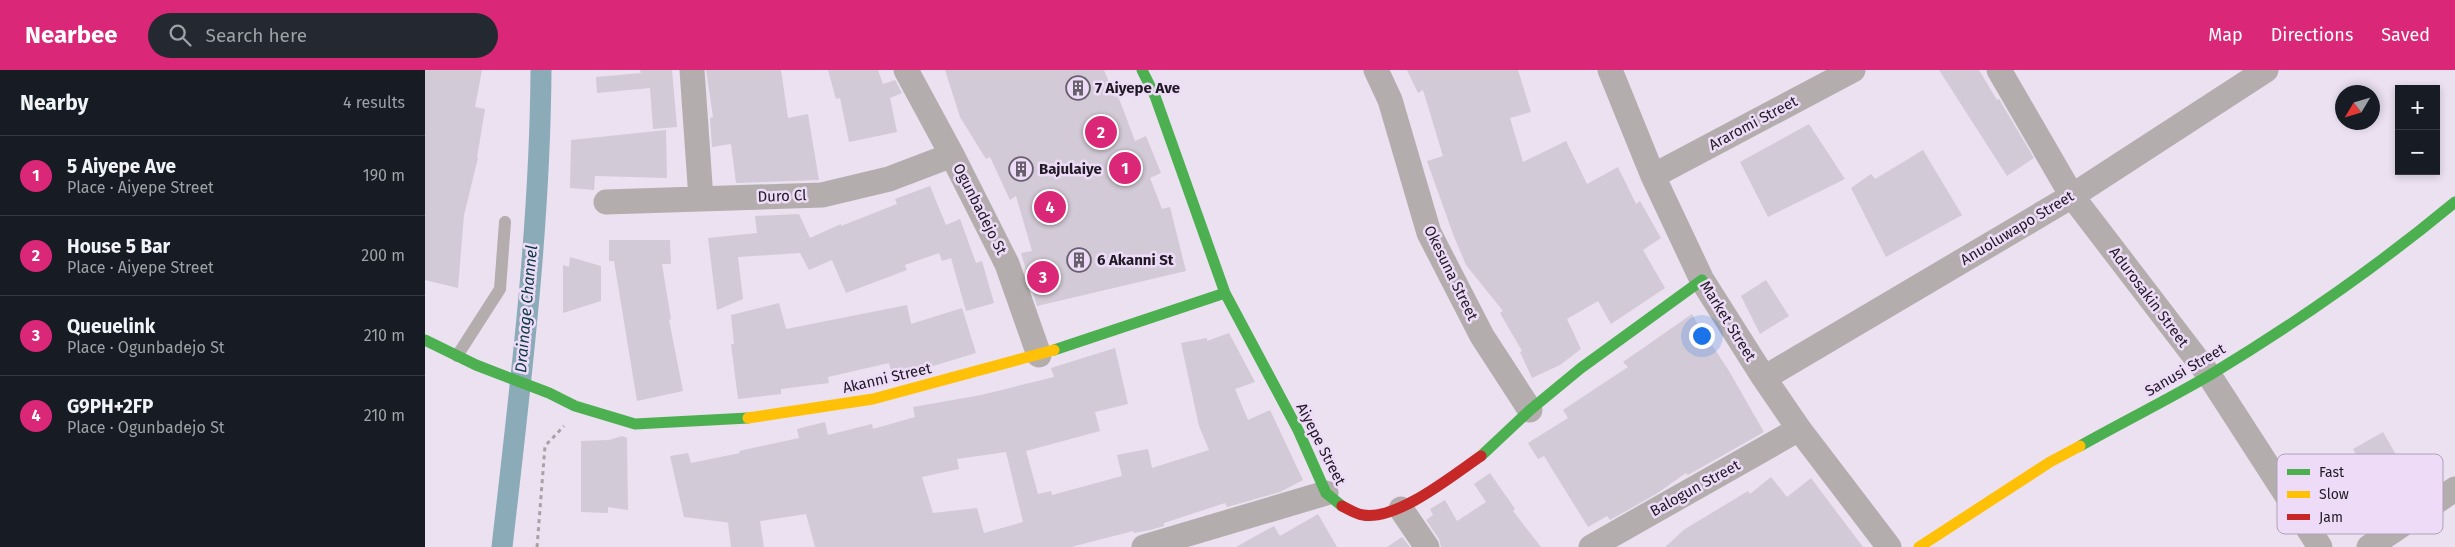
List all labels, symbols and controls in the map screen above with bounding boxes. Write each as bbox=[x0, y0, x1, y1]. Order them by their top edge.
search box bbox=[148, 13, 498, 58]
text: Nearbee bbox=[25, 21, 118, 49]
icon: search bbox=[166, 21, 194, 49]
text: Search here bbox=[206, 24, 307, 47]
text: Map bbox=[2208, 24, 2243, 46]
text: Directions bbox=[2271, 24, 2353, 46]
text: Saved bbox=[2381, 24, 2430, 46]
building icon: 7 Aiyepe Ave bbox=[1065, 75, 1091, 101]
place label: 7 Aiyepe Ave bbox=[1095, 79, 1180, 97]
north arrow bbox=[2335, 85, 2380, 130]
map controls bbox=[2395, 85, 2440, 175]
button: + bbox=[2395, 85, 2440, 130]
text: Nearby bbox=[20, 90, 88, 116]
street label: Araromi Street bbox=[1706, 92, 1801, 154]
text: 4 results bbox=[343, 93, 405, 112]
pin: 2 bbox=[1085, 113, 1117, 151]
button: − bbox=[2395, 130, 2440, 175]
pin: 1 bbox=[1109, 149, 1141, 187]
text: 5 Aiyepe Ave bbox=[67, 155, 176, 178]
building icon: Bajulaiye bbox=[1008, 156, 1034, 182]
street label: Ogunbadejo St bbox=[949, 160, 1011, 258]
place label: Bajulaiye bbox=[1039, 160, 1102, 178]
text: 1 bbox=[32, 166, 40, 185]
text: 190 m bbox=[363, 166, 405, 185]
text: Place · Aiyepe Street bbox=[67, 178, 214, 197]
street label: Duro Cl bbox=[757, 186, 807, 206]
street label: Anuoluwapo Street bbox=[1957, 187, 2077, 269]
pin: 4 bbox=[1034, 188, 1066, 226]
street label: Okesuna Street bbox=[1420, 223, 1482, 324]
text: House 5 Bar bbox=[67, 235, 170, 258]
street label: Adurosakin Street bbox=[2105, 243, 2193, 351]
water label: Drainage Channel bbox=[511, 244, 541, 374]
text: 2 bbox=[32, 246, 40, 265]
text: 200 m bbox=[361, 246, 405, 265]
building icon: 6 Akanni St bbox=[1066, 247, 1092, 273]
place label: 6 Akanni St bbox=[1097, 251, 1174, 269]
text: Place · Aiyepe Street bbox=[67, 258, 214, 277]
pin: 3 bbox=[1027, 258, 1059, 296]
street label: Market Street bbox=[1696, 277, 1760, 365]
text: Queuelink bbox=[67, 315, 155, 338]
your location bbox=[1689, 323, 1715, 349]
text: 3 bbox=[32, 326, 40, 345]
text: 210 m bbox=[364, 326, 405, 345]
text: Place · Ogunbadejo St bbox=[67, 338, 225, 357]
street label: Sanusi Street bbox=[2142, 339, 2229, 400]
street label: Akanni Street bbox=[841, 359, 934, 397]
text: G9PH+2FP bbox=[67, 395, 153, 418]
street label: Aiyepe Street bbox=[1293, 400, 1350, 489]
text: 4 bbox=[31, 406, 41, 425]
text: 210 m bbox=[364, 406, 405, 425]
text: Place · Ogunbadejo St bbox=[67, 418, 225, 437]
legend bbox=[2277, 454, 2443, 534]
street label: Balogun Street bbox=[1647, 456, 1744, 520]
text: Fast bbox=[2319, 464, 2345, 481]
text: Slow bbox=[2319, 486, 2349, 503]
text: Jam bbox=[2319, 509, 2343, 526]

